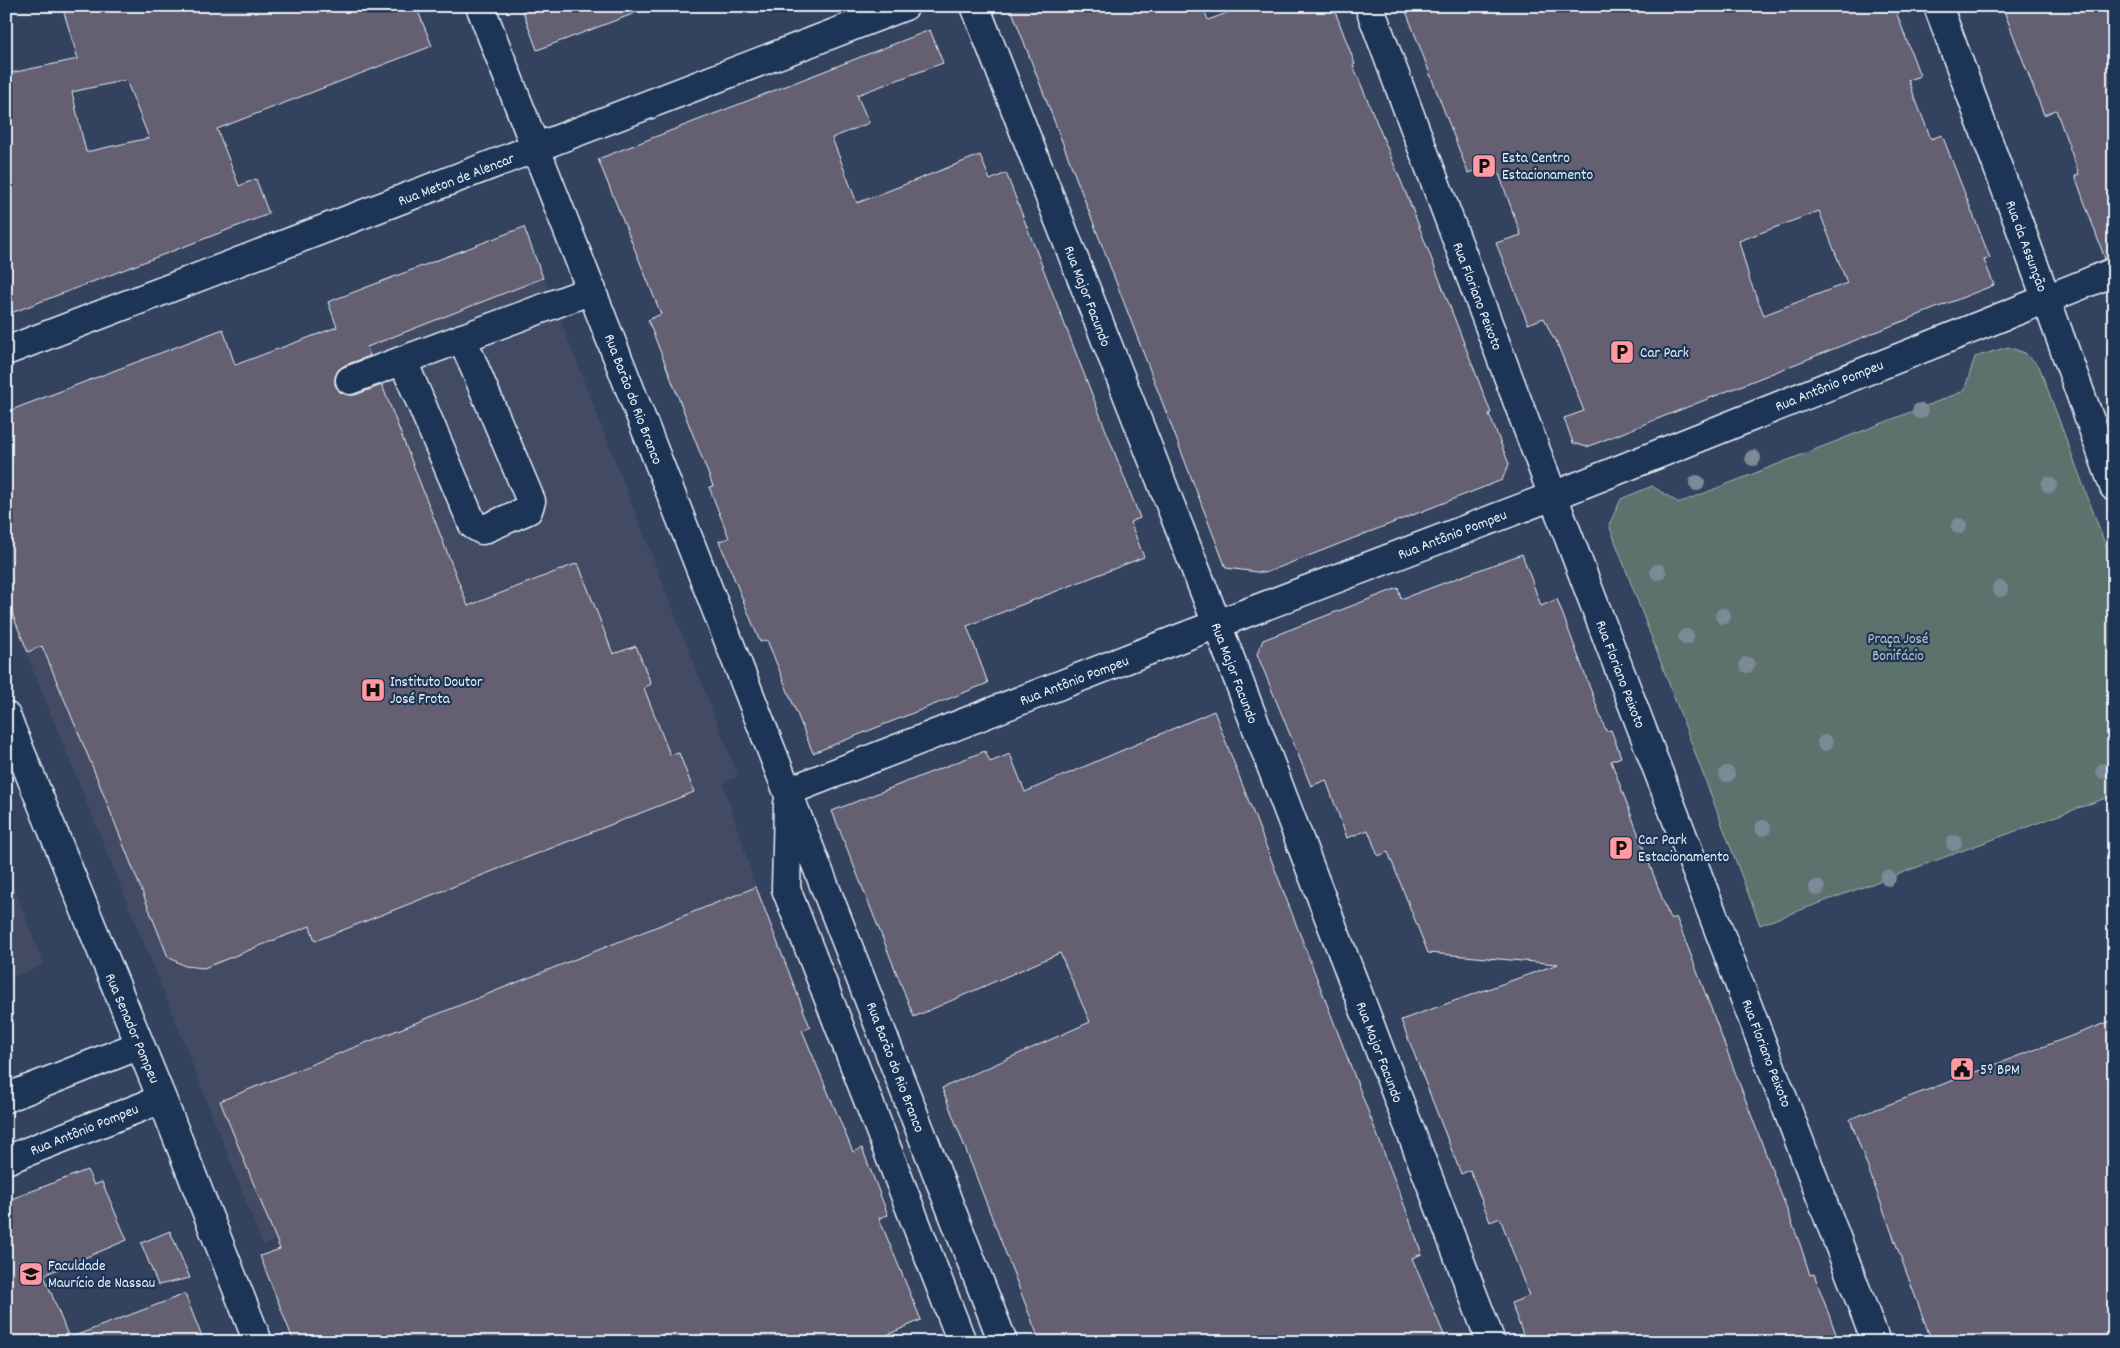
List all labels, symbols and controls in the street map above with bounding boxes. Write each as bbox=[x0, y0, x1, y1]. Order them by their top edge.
street label: Rua Meton de Alencar bbox=[395, 148, 519, 213]
place label: Esta Centro Estacionamento bbox=[1502, 148, 1593, 187]
parking icon: Esta Centro Estacionamento bbox=[1471, 153, 1497, 179]
street label: Rua da Assunção bbox=[1998, 198, 2052, 296]
street label: Rua Floriano Peixoto bbox=[1445, 239, 1507, 354]
street label: Rua Major Facundo bbox=[1057, 243, 1116, 351]
street label: Rua Barão do Rio Branco bbox=[597, 331, 667, 468]
parking icon: Car Park bbox=[1609, 339, 1635, 365]
place label: Car Park bbox=[1640, 343, 1689, 365]
street label: Rua Antônio Pompeu bbox=[1772, 355, 1887, 419]
street label: Rua Antônio Pompeu bbox=[1395, 505, 1510, 567]
street label: Rua Floriano Peixoto bbox=[1588, 617, 1650, 732]
street label: Rua Major Facundo bbox=[1204, 620, 1263, 728]
park label: Praça José Bonifácio bbox=[1868, 629, 1928, 668]
street label: Rua Antônio Pompeu bbox=[1017, 651, 1132, 713]
place label: Instituto Doutor José Frota bbox=[390, 672, 483, 711]
hospital icon: Instituto Doutor José Frota bbox=[360, 677, 386, 703]
place label: Car Park Estacionamento bbox=[1638, 830, 1729, 869]
parking icon: Car Park Estacionamento bbox=[1608, 835, 1634, 861]
street label: Rua Senador Pompeu bbox=[98, 970, 164, 1087]
street label: Rua Floriano Peixoto bbox=[1734, 996, 1796, 1111]
street label: Rua Barão do Rio Branco bbox=[859, 999, 929, 1136]
street label: Rua Major Facundo bbox=[1349, 999, 1408, 1107]
public building icon: 5º BPM bbox=[1949, 1056, 1975, 1082]
place label: 5º BPM bbox=[1980, 1060, 2020, 1082]
street label: Rua Antônio Pompeu bbox=[27, 1099, 142, 1163]
place label: Faculdade Maurício de Nassau bbox=[48, 1256, 155, 1295]
school or university icon: Faculdade Maurício de Nassau bbox=[18, 1261, 44, 1287]

